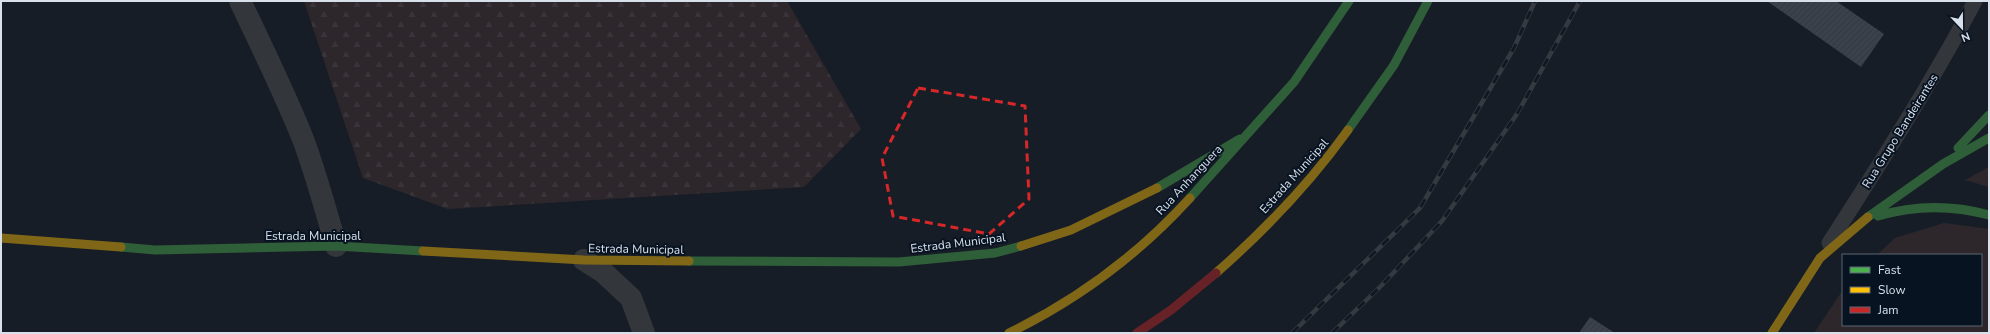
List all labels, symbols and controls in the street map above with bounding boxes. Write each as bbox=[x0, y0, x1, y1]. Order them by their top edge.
north arrow bbox=[1942, 8, 1982, 48]
text: N bbox=[1959, 28, 1972, 45]
street label: Rua Grupo Bandeirantes bbox=[1858, 71, 1942, 191]
street label: Estrada Municipal bbox=[1256, 135, 1332, 217]
street label: Rua Anhanguera bbox=[1152, 141, 1226, 219]
street label: Estrada Municipal bbox=[265, 228, 361, 244]
street label: Estrada Municipal bbox=[910, 229, 1007, 257]
street label: Estrada Municipal bbox=[588, 240, 684, 258]
legend bbox=[1842, 254, 1982, 326]
text: Fast bbox=[1878, 262, 1901, 278]
text: Slow bbox=[1878, 282, 1906, 298]
text: Jam bbox=[1877, 302, 1899, 318]

